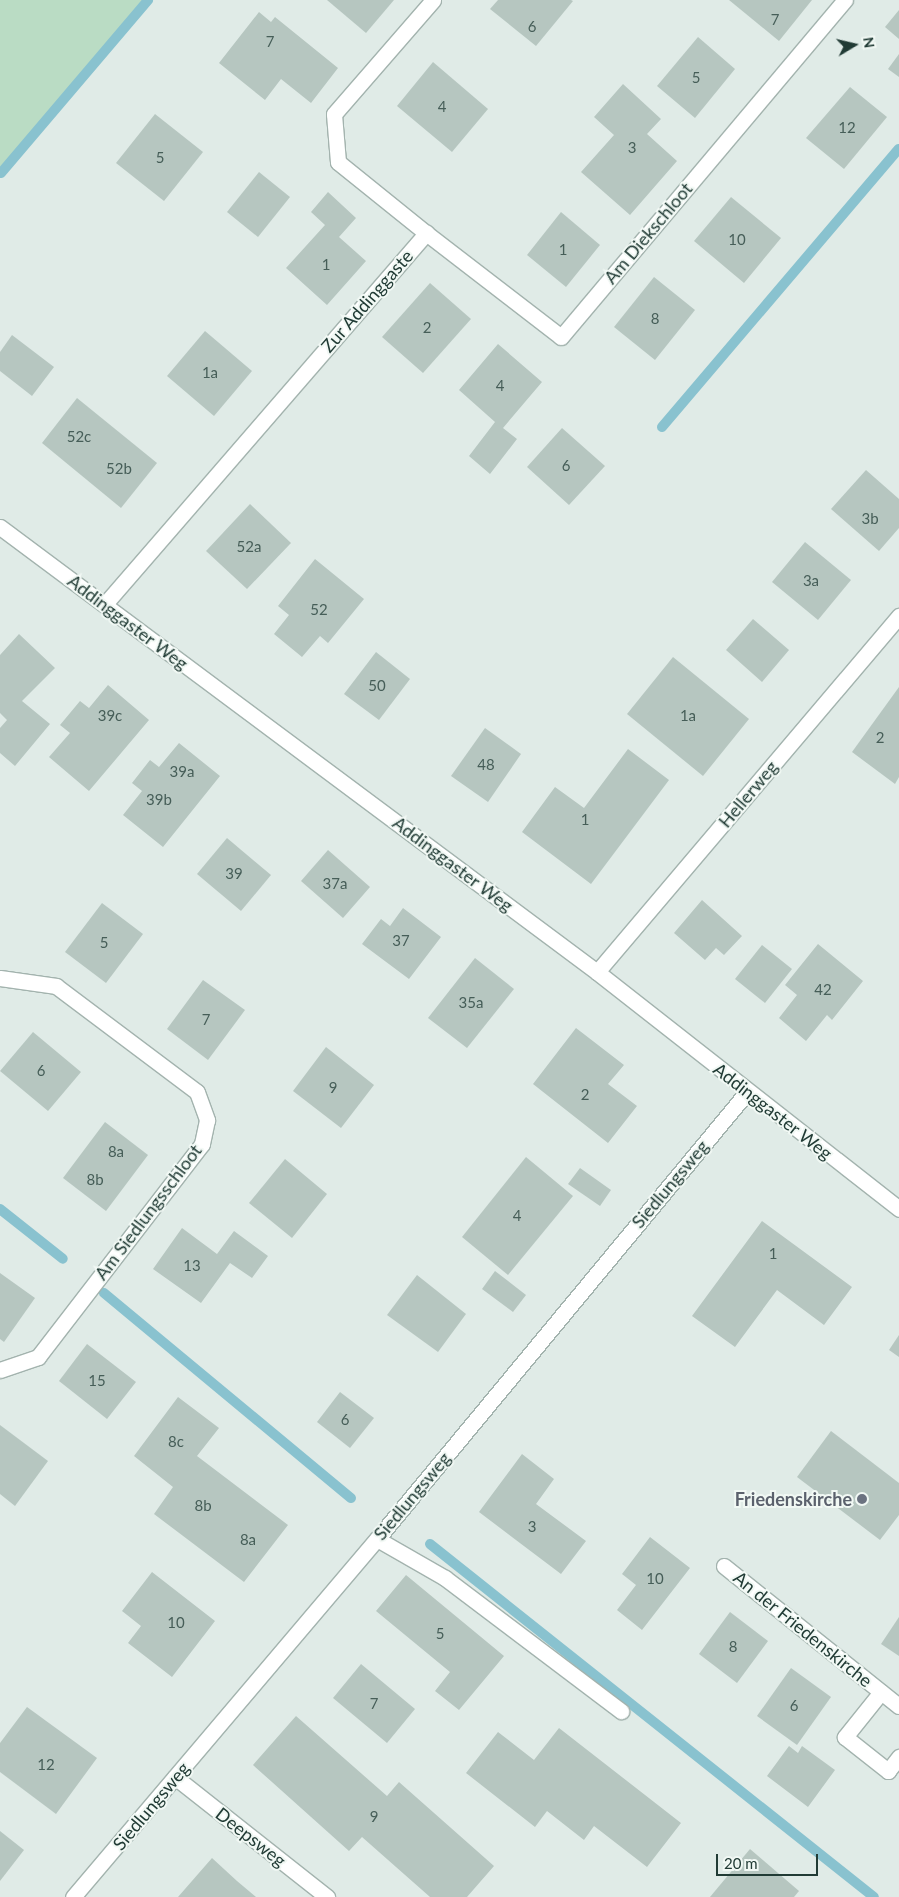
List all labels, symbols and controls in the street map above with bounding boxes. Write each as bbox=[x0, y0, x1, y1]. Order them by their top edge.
house number: 7 bbox=[771, 11, 779, 29]
house number: 6 bbox=[528, 18, 536, 36]
north arrow bbox=[829, 20, 879, 70]
house number: 7 bbox=[266, 33, 274, 51]
text: N bbox=[860, 36, 879, 49]
house number: 5 bbox=[692, 69, 700, 87]
house number: 4 bbox=[438, 98, 446, 116]
house number: 12 bbox=[838, 119, 856, 137]
house number: 3 bbox=[628, 139, 636, 157]
house number: 5 bbox=[156, 149, 164, 167]
street label: Am Diekschloot bbox=[599, 178, 697, 288]
house number: 10 bbox=[728, 231, 746, 249]
house number: 1 bbox=[559, 241, 567, 259]
street label: Zur Addinggaste bbox=[316, 245, 418, 357]
house number: 1 bbox=[322, 256, 330, 274]
house number: 8 bbox=[651, 310, 659, 328]
house number: 2 bbox=[423, 319, 431, 337]
house number: 1a bbox=[202, 364, 218, 382]
house number: 4 bbox=[496, 377, 504, 395]
house number: 52c bbox=[67, 428, 91, 446]
house number: 6 bbox=[562, 457, 570, 475]
house number: 52b bbox=[106, 460, 132, 478]
house number: 3b bbox=[861, 510, 879, 528]
house number: 52a bbox=[237, 538, 261, 556]
street label: Addinggaster Weg bbox=[63, 570, 193, 674]
house number: 3a bbox=[803, 572, 819, 590]
house number: 52 bbox=[310, 601, 328, 619]
house number: 50 bbox=[368, 677, 386, 695]
house number: 39c bbox=[98, 707, 122, 725]
house number: 1a bbox=[680, 707, 696, 725]
house number: 2 bbox=[876, 729, 884, 747]
house number: 48 bbox=[477, 756, 495, 774]
street label: Hellerweg bbox=[714, 756, 782, 832]
house number: 39a bbox=[170, 763, 194, 781]
house number: 39b bbox=[146, 791, 172, 809]
house number: 1 bbox=[581, 811, 589, 829]
street label: Addinggaster Weg bbox=[388, 812, 518, 916]
house number: 39 bbox=[225, 865, 243, 883]
house number: 37a bbox=[323, 875, 347, 893]
house number: 37 bbox=[392, 932, 410, 950]
house number: 5 bbox=[100, 934, 108, 952]
house number: 42 bbox=[814, 981, 832, 999]
house number: 35a bbox=[459, 994, 483, 1012]
house number: 7 bbox=[202, 1011, 210, 1029]
street label: Addinggaster Weg bbox=[709, 1058, 837, 1164]
house number: 6 bbox=[37, 1062, 45, 1080]
house number: 9 bbox=[329, 1079, 337, 1097]
house number: 2 bbox=[581, 1086, 589, 1104]
street label: Siedlungsweg bbox=[627, 1136, 713, 1232]
street label: Am Siedlungsschloot bbox=[90, 1140, 206, 1284]
house number: 8a bbox=[108, 1143, 124, 1161]
house number: 8b bbox=[86, 1171, 104, 1189]
house number: 4 bbox=[513, 1207, 521, 1225]
house number: 1 bbox=[769, 1245, 777, 1263]
house number: 13 bbox=[183, 1257, 201, 1275]
house number: 15 bbox=[88, 1372, 106, 1390]
house number: 6 bbox=[341, 1411, 349, 1429]
house number: 8c bbox=[168, 1433, 184, 1451]
street label: Siedlungsweg bbox=[369, 1448, 455, 1544]
place label: Friedenskirche bbox=[735, 1488, 852, 1510]
marker: Friedenskirche bbox=[856, 1493, 868, 1505]
house number: 8b bbox=[194, 1497, 212, 1515]
house number: 3 bbox=[528, 1518, 536, 1536]
house number: 8a bbox=[240, 1531, 256, 1549]
street label: An der Friedenskirche bbox=[729, 1566, 877, 1692]
house number: 10 bbox=[646, 1570, 664, 1588]
house number: 10 bbox=[167, 1614, 185, 1632]
house number: 5 bbox=[436, 1625, 444, 1643]
house number: 8 bbox=[729, 1638, 737, 1656]
house number: 7 bbox=[370, 1695, 378, 1713]
house number: 6 bbox=[790, 1697, 798, 1715]
house number: 12 bbox=[37, 1756, 55, 1774]
street label: Siedlungsweg bbox=[108, 1758, 194, 1854]
street label: Deepsweg bbox=[212, 1803, 290, 1871]
house number: 9 bbox=[370, 1808, 378, 1826]
scale bar bbox=[719, 1844, 822, 1876]
text: 20 m bbox=[724, 1854, 758, 1872]

